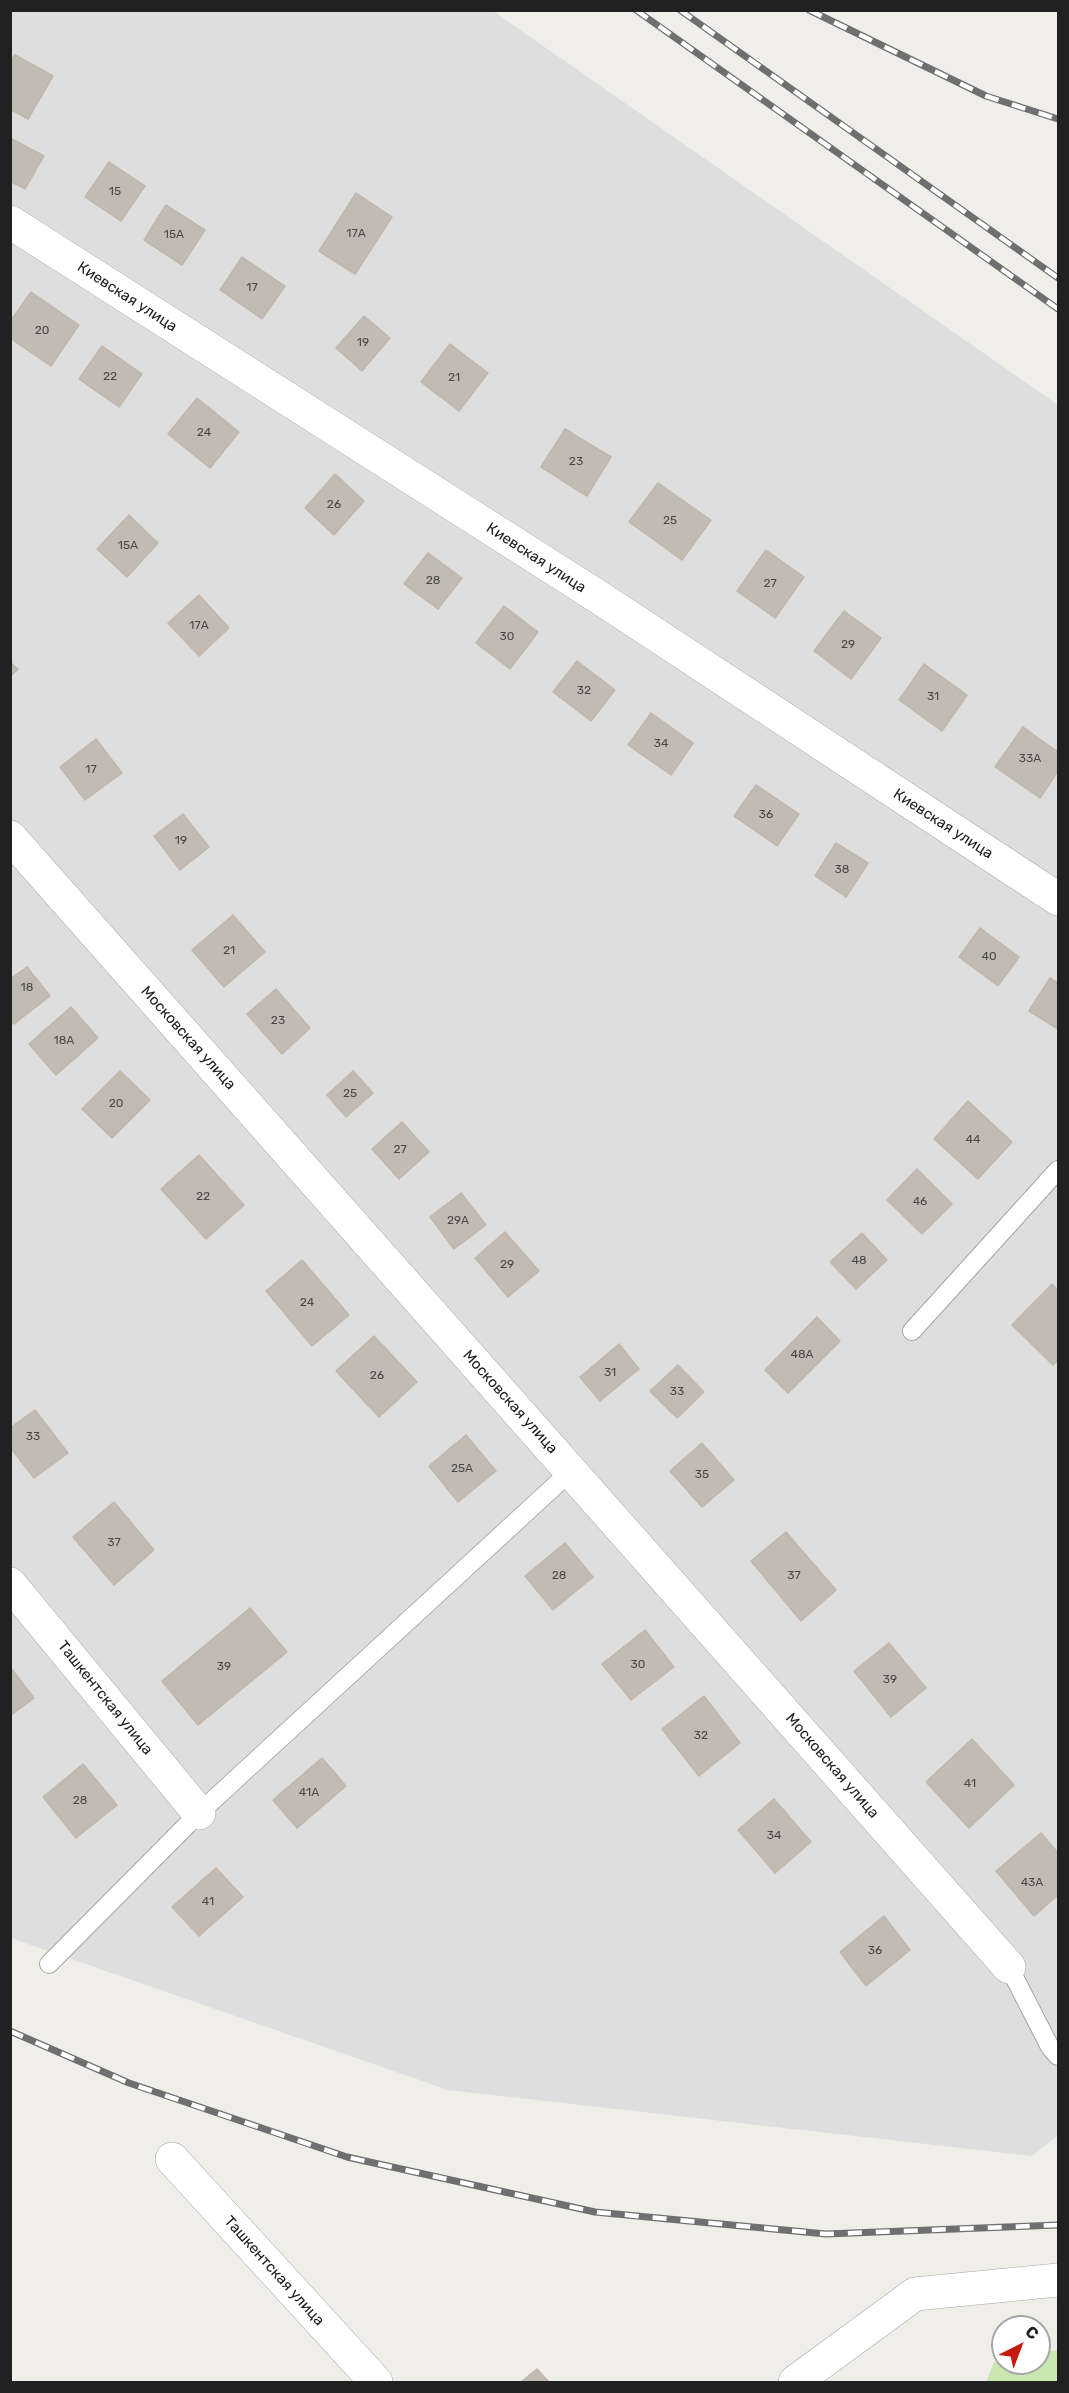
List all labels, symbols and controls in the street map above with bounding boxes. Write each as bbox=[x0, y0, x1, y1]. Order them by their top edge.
house number: 15 bbox=[109, 185, 121, 199]
house number: 17А bbox=[346, 227, 366, 241]
house number: 15А bbox=[164, 228, 184, 242]
street label: Киевская улица bbox=[74, 258, 180, 336]
house number: 17 bbox=[246, 281, 258, 295]
house number: 20 bbox=[35, 324, 49, 338]
house number: 19 bbox=[357, 336, 369, 350]
house number: 22 bbox=[103, 370, 117, 384]
house number: 21 bbox=[448, 371, 460, 385]
house number: 24 bbox=[197, 426, 211, 440]
house number: 23 bbox=[569, 455, 583, 469]
house number: 26 bbox=[327, 498, 341, 512]
house number: 25 bbox=[663, 514, 677, 528]
street label: Киевская улица bbox=[483, 519, 589, 597]
house number: 15А bbox=[118, 539, 138, 553]
house number: 28 bbox=[426, 574, 440, 588]
house number: 27 bbox=[763, 577, 777, 591]
house number: 17А bbox=[189, 619, 209, 633]
house number: 30 bbox=[500, 630, 514, 644]
house number: 29 bbox=[841, 638, 855, 652]
house number: 32 bbox=[577, 684, 591, 698]
house number: 31 bbox=[927, 690, 939, 704]
house number: 34 bbox=[654, 737, 668, 751]
house number: 33А bbox=[1019, 752, 1041, 766]
house number: 17 bbox=[85, 763, 97, 777]
street label: Киевская улица bbox=[890, 785, 996, 863]
house number: 36 bbox=[759, 808, 773, 822]
house number: 19 bbox=[175, 834, 187, 848]
house number: 38 bbox=[835, 863, 849, 877]
house number: 21 bbox=[223, 944, 235, 958]
house number: 40 bbox=[981, 950, 997, 964]
house number: 18 bbox=[21, 981, 33, 995]
street label: Московская улица bbox=[137, 983, 239, 1093]
house number: 23 bbox=[271, 1014, 285, 1028]
house number: 18А bbox=[54, 1034, 74, 1048]
house number: 25 bbox=[343, 1087, 357, 1101]
house number: 20 bbox=[109, 1097, 123, 1111]
house number: 44 bbox=[966, 1133, 980, 1147]
house number: 27 bbox=[393, 1143, 407, 1157]
house number: 22 bbox=[196, 1190, 210, 1204]
house number: 46 bbox=[913, 1195, 927, 1209]
house number: 29А bbox=[447, 1214, 469, 1228]
house number: 48 bbox=[851, 1254, 867, 1268]
house number: 29 bbox=[500, 1258, 514, 1272]
house number: 24 bbox=[300, 1296, 314, 1310]
street label: Московская улица bbox=[459, 1347, 561, 1457]
house number: 48А bbox=[790, 1348, 814, 1362]
house number: 31 bbox=[604, 1366, 616, 1380]
house number: 26 bbox=[370, 1369, 384, 1383]
house number: 33 bbox=[670, 1385, 684, 1399]
house number: 33 bbox=[26, 1430, 40, 1444]
house number: 25А bbox=[451, 1462, 473, 1476]
house number: 35 bbox=[695, 1468, 709, 1482]
house number: 37 bbox=[107, 1536, 121, 1550]
house number: 28 bbox=[552, 1569, 566, 1583]
house number: 37 bbox=[787, 1569, 801, 1583]
street label: Ташкентская улица bbox=[54, 1637, 156, 1759]
house number: 30 bbox=[631, 1658, 645, 1672]
house number: 39 bbox=[217, 1660, 231, 1674]
house number: 39 bbox=[883, 1673, 897, 1687]
street label: Московская улица bbox=[782, 1710, 882, 1822]
house number: 32 bbox=[694, 1729, 708, 1743]
house number: 41 bbox=[964, 1777, 976, 1791]
house number: 41А bbox=[299, 1786, 319, 1800]
house number: 28 bbox=[73, 1794, 87, 1808]
house number: 34 bbox=[767, 1829, 781, 1843]
house number: 43А bbox=[1021, 1876, 1043, 1890]
house number: 41 bbox=[202, 1895, 214, 1909]
house number: 36 bbox=[868, 1944, 882, 1958]
street label: Ташкентская улица bbox=[220, 2212, 328, 2330]
north arrow bbox=[991, 2315, 1051, 2375]
text: С bbox=[1022, 2322, 1043, 2344]

